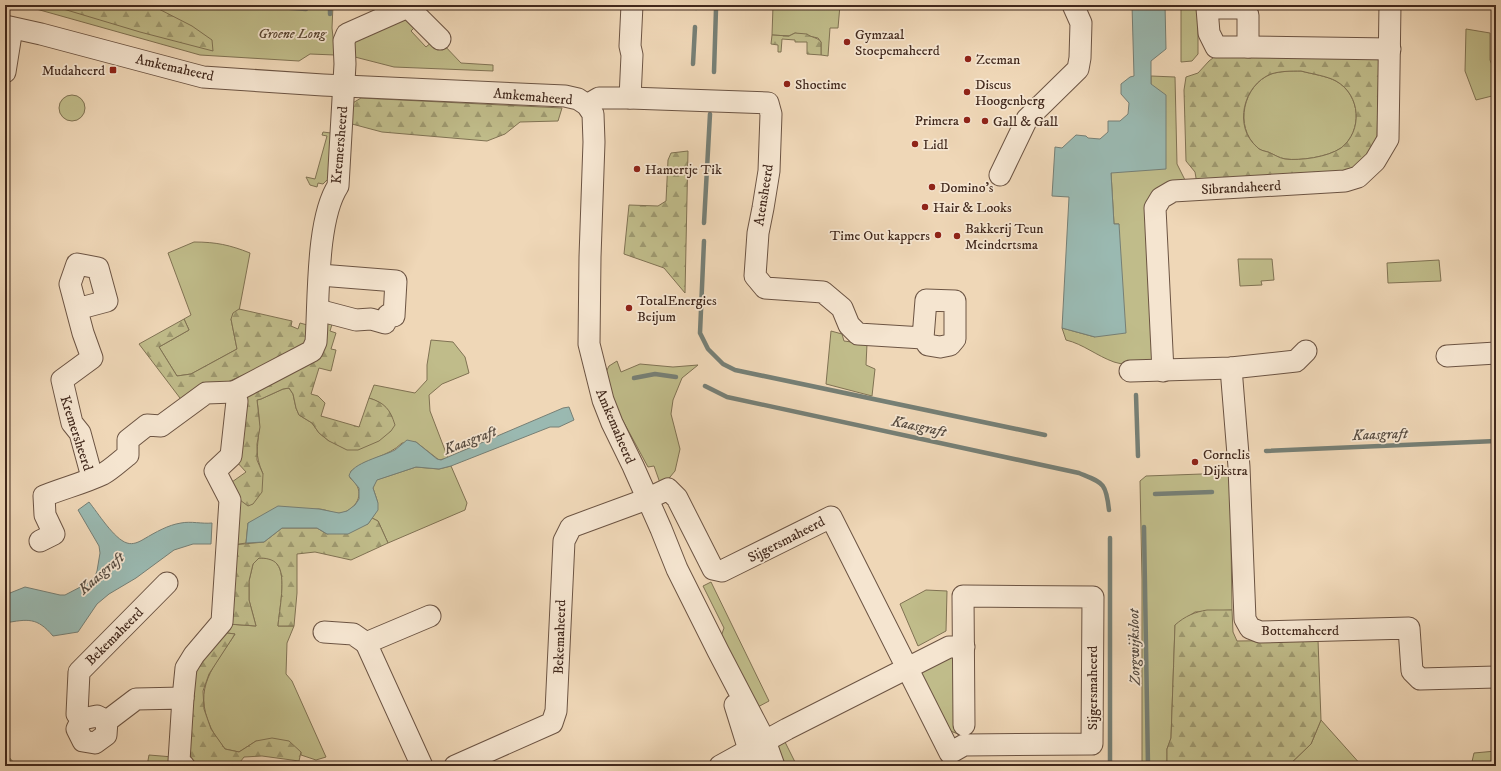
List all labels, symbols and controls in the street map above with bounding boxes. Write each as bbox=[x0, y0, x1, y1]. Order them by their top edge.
park label: Groene Long bbox=[258, 25, 327, 43]
place label: Gymzaal Stoepemaheerd bbox=[855, 26, 940, 60]
marker: Gymzaal Stoepemaheerd bbox=[842, 37, 852, 47]
street label: Amkemaheerd bbox=[134, 50, 216, 86]
place label: Zeeman bbox=[976, 51, 1021, 69]
marker: Zeeman bbox=[963, 54, 973, 64]
place label: Mudaheerd bbox=[42, 62, 105, 80]
marker: Mudaheerd bbox=[108, 65, 118, 75]
place label: Shoetime bbox=[795, 76, 847, 94]
place label: Discus Hoogenberg bbox=[975, 76, 1045, 110]
marker: Shoetime bbox=[782, 79, 792, 89]
street label: Amkemaheerd bbox=[492, 85, 573, 109]
marker: Discus Hoogenberg bbox=[962, 87, 972, 97]
street label: Kremersheerd bbox=[328, 105, 352, 185]
place label: Primera bbox=[915, 112, 959, 130]
place label: Gall & Gall bbox=[993, 113, 1059, 131]
marker: Primera bbox=[962, 115, 972, 125]
marker: Gall & Gall bbox=[980, 116, 990, 126]
place label: Lidl bbox=[923, 136, 949, 154]
marker: Lidl bbox=[910, 139, 920, 149]
place label: Hamertje Tik bbox=[645, 161, 722, 179]
street label: Atensheerd bbox=[750, 163, 778, 227]
marker: Hamertje Tik bbox=[632, 164, 642, 174]
street label: Sibrandaheerd bbox=[1201, 177, 1281, 199]
place label: Domino's bbox=[940, 179, 994, 197]
marker: Domino's bbox=[927, 182, 937, 192]
place label: Hair & Looks bbox=[933, 199, 1012, 217]
marker: Hair & Looks bbox=[920, 202, 930, 212]
place label: Bakkerij Teun Meindertsma bbox=[965, 220, 1044, 254]
place label: Time Out kappers bbox=[830, 227, 930, 245]
marker: Time Out kappers bbox=[933, 230, 943, 240]
marker: Bakkerij Teun Meindertsma bbox=[952, 231, 962, 241]
place label: TotalEnergies Beijum bbox=[637, 292, 717, 326]
marker: TotalEnergies Beijum bbox=[624, 303, 634, 313]
street label: Amkemaheerd bbox=[591, 386, 639, 467]
street label: Kremersheerd bbox=[55, 393, 97, 473]
water label: Kaasgraft bbox=[889, 411, 949, 442]
water label: Kaasgraft bbox=[440, 421, 501, 460]
water label: Kaasgraft bbox=[1351, 424, 1409, 445]
place label: Cornelis Dijkstra bbox=[1203, 446, 1250, 480]
marker: Cornelis Dijkstra bbox=[1190, 457, 1200, 467]
street label: Sijgersmaheerd bbox=[745, 513, 828, 567]
water label: Kaasgraft bbox=[73, 547, 130, 599]
street label: Bekemaheerd bbox=[550, 599, 570, 675]
street label: Bekemaheerd bbox=[82, 604, 148, 670]
water label: Zorgwijksloot bbox=[1124, 607, 1145, 686]
street label: Bottemaheerd bbox=[1261, 622, 1339, 640]
street label: Sijgersmaheerd bbox=[1084, 646, 1102, 730]

